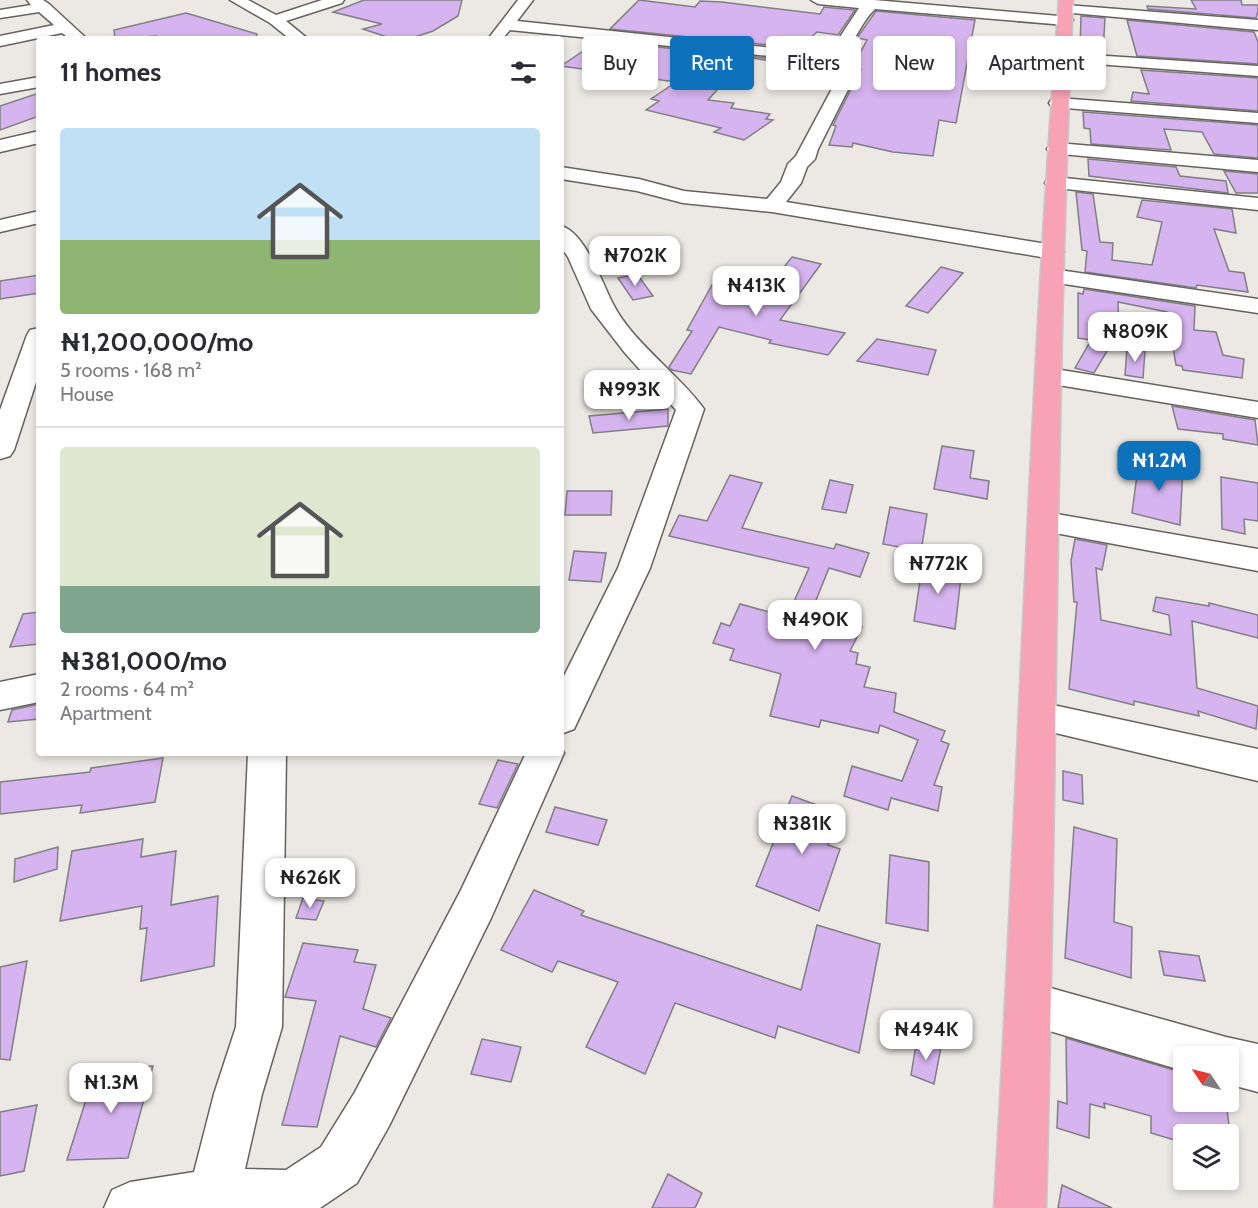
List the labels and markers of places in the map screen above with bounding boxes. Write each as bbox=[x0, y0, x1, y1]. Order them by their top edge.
pin: ₦702K bbox=[593, 236, 677, 287]
pin: ₦413K bbox=[714, 266, 798, 317]
pin: ₦809K bbox=[1093, 312, 1177, 363]
pin: ₦993K bbox=[587, 370, 671, 421]
pin: ₦1.2M bbox=[1117, 441, 1201, 492]
pin: ₦772K bbox=[896, 544, 980, 595]
pin: ₦490K bbox=[773, 600, 857, 651]
pin: ₦381K bbox=[760, 804, 844, 855]
pin: ₦626K bbox=[268, 858, 352, 909]
pin: ₦494K bbox=[884, 1010, 968, 1061]
pin: ₦1.3M bbox=[69, 1063, 153, 1114]

